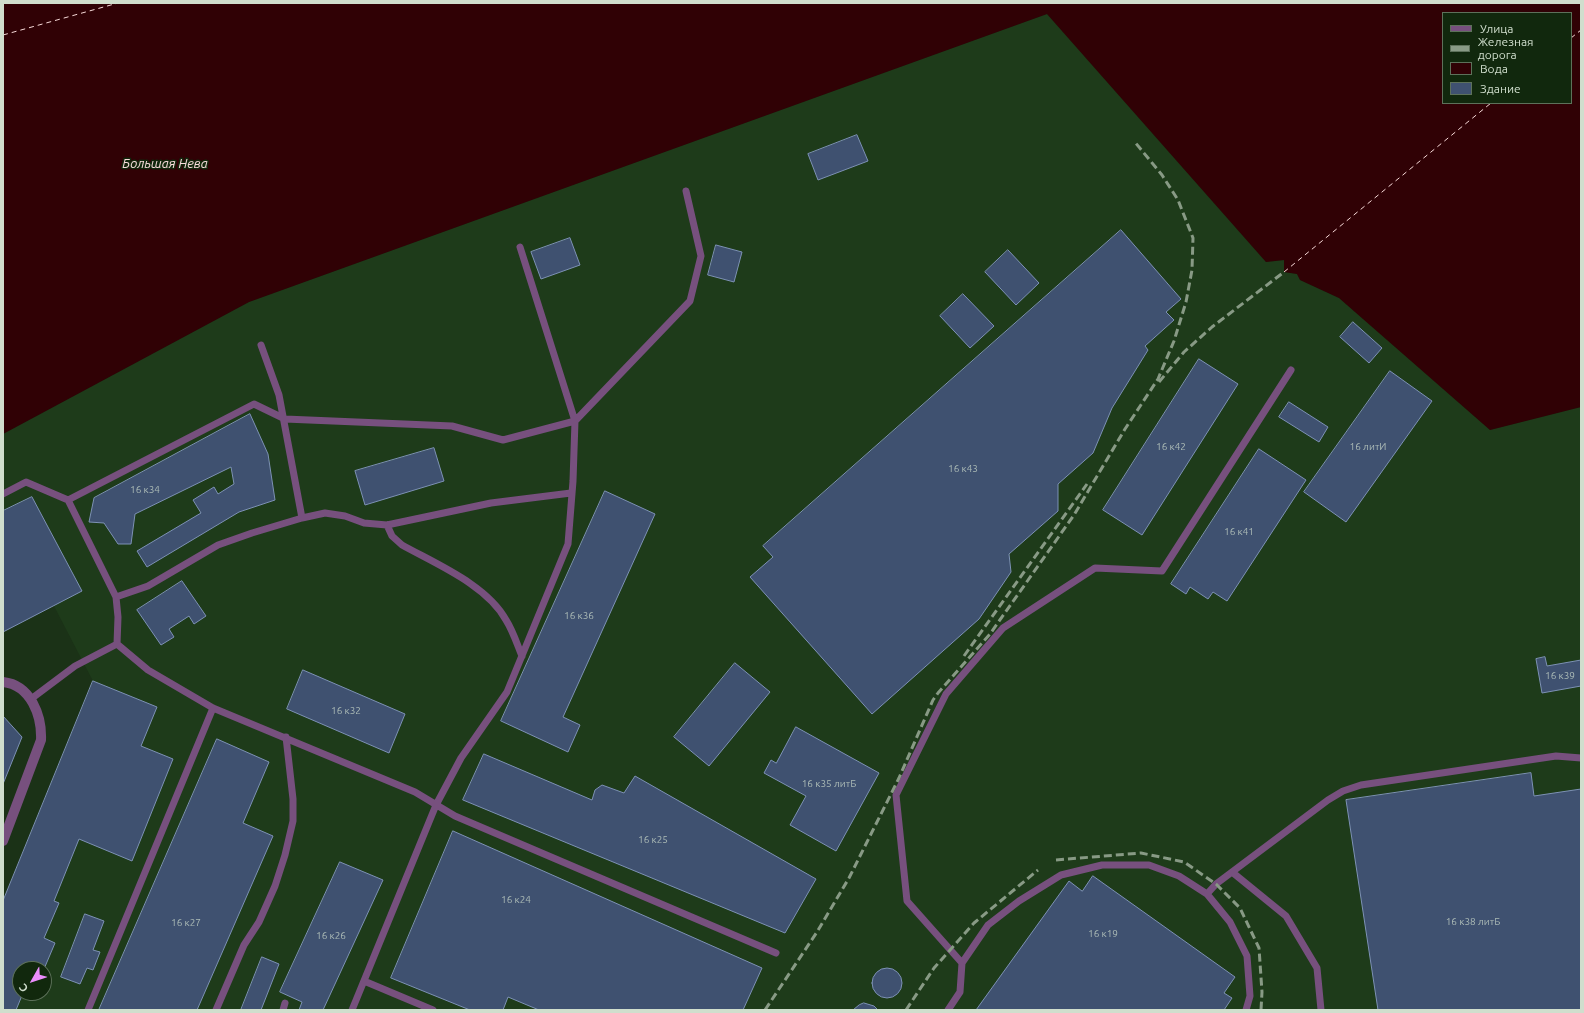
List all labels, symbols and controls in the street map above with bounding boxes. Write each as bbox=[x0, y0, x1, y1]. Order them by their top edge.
legend bbox=[1442, 12, 1572, 104]
text: Улица bbox=[1480, 22, 1513, 35]
text: Железная дорога bbox=[1478, 35, 1534, 61]
text: Вода bbox=[1480, 62, 1508, 75]
text: Здание bbox=[1480, 82, 1521, 95]
water label: Большая Нева bbox=[122, 156, 208, 172]
house number: 16 к42 bbox=[1156, 441, 1186, 453]
house number: 16 литИ bbox=[1350, 441, 1386, 453]
house number: 16 к43 bbox=[948, 463, 978, 475]
house number: 16 к34 bbox=[130, 484, 160, 496]
house number: 16 к41 bbox=[1224, 526, 1254, 538]
house number: 16 к36 bbox=[564, 610, 594, 622]
house number: 16 к39 bbox=[1545, 670, 1575, 682]
house number: 16 к32 bbox=[331, 705, 361, 717]
house number: 16 к35 литБ bbox=[802, 778, 856, 790]
house number: 16 к25 bbox=[638, 834, 668, 846]
house number: 16 к24 bbox=[501, 894, 531, 906]
house number: 16 к38 литБ bbox=[1446, 916, 1500, 928]
house number: 16 к27 bbox=[171, 917, 201, 929]
house number: 16 к19 bbox=[1088, 928, 1118, 940]
house number: 16 к26 bbox=[316, 930, 346, 942]
north arrow bbox=[12, 961, 52, 1001]
text: С bbox=[17, 981, 30, 994]

